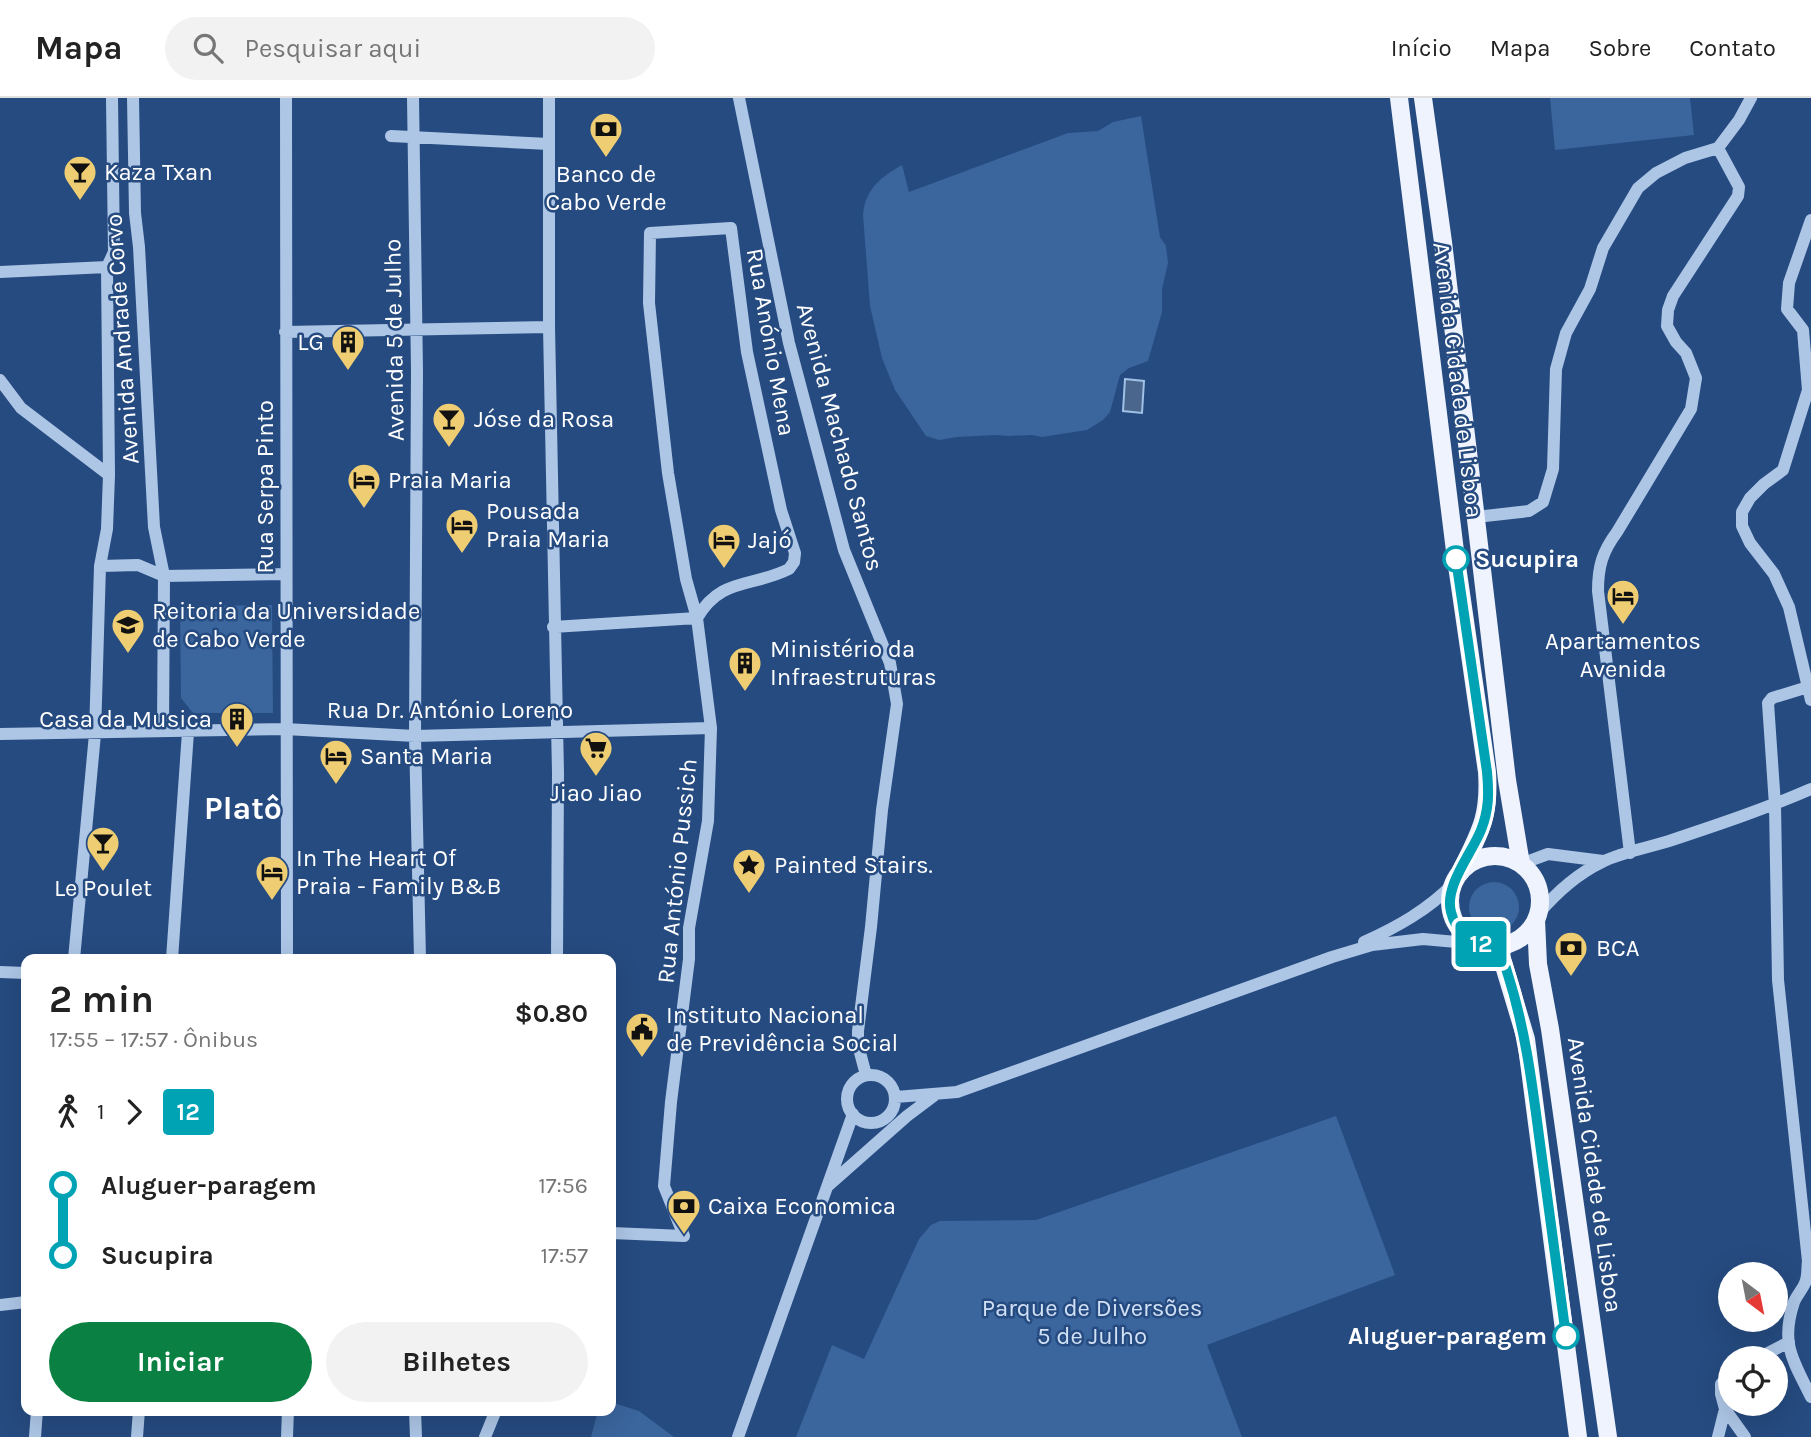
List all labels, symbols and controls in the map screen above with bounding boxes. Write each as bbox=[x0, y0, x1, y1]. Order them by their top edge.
search box bbox=[165, 17, 655, 80]
text: Mapa bbox=[35, 29, 123, 67]
icon: search bbox=[189, 29, 227, 67]
text: Pesquisar aqui bbox=[245, 33, 421, 64]
text: Início bbox=[1391, 34, 1452, 62]
text: Mapa bbox=[1490, 34, 1550, 62]
text: Sobre bbox=[1588, 34, 1651, 62]
text: Contato bbox=[1689, 34, 1776, 62]
bank icon: Banco de Cabo Verde bbox=[587, 110, 625, 159]
bar icon: Kaza Txan bbox=[61, 153, 99, 202]
place label: Kaza Txan bbox=[104, 158, 213, 186]
place label: Banco de Cabo Verde bbox=[545, 160, 667, 216]
street label: Avenida Andrade Corvo bbox=[99, 213, 145, 465]
street label: Avenida 5 de Julho bbox=[378, 239, 410, 441]
street label: Avenida Cidade de Lisboa bbox=[1427, 240, 1489, 520]
street label: Rua Anónio Mena bbox=[741, 246, 801, 438]
street label: Avenida Machado Santos bbox=[791, 300, 889, 574]
building icon: LG bbox=[329, 323, 367, 372]
place label: LG bbox=[297, 328, 324, 356]
street label: Rua Serpa Pinto bbox=[251, 400, 279, 574]
bar icon: Jóse da Rosa bbox=[430, 400, 468, 449]
place label: Jóse da Rosa bbox=[474, 405, 614, 433]
hotel icon: Praia Maria bbox=[345, 461, 383, 510]
place label: Praia Maria bbox=[388, 466, 512, 494]
place label: Pousada Praia Maria bbox=[486, 497, 610, 553]
hotel icon: Pousada Praia Maria bbox=[443, 506, 481, 555]
hotel icon: Jajó bbox=[705, 521, 743, 570]
place label: Jajó bbox=[748, 526, 792, 554]
place label: Sucupira bbox=[1475, 545, 1579, 573]
marker: Sucupira bbox=[1443, 546, 1469, 572]
hotel icon: Apartamentos Avenida bbox=[1604, 577, 1642, 626]
place label: Reitoria da Universidade de Cabo Verde bbox=[152, 597, 420, 653]
school or university icon: Reitoria da Universidade de Cabo Verde bbox=[109, 606, 147, 655]
place label: Apartamentos Avenida bbox=[1545, 627, 1701, 683]
place label: Ministério da Infraestruturas bbox=[770, 635, 937, 691]
building icon: Ministério da Infraestruturas bbox=[726, 644, 764, 693]
street label: Rua Dr. António Loreno bbox=[327, 696, 573, 724]
building icon: Casa da Musica bbox=[218, 700, 256, 749]
place label: Casa da Musica bbox=[39, 705, 212, 733]
supermarket icon: Jiao Jiao bbox=[577, 729, 615, 778]
hotel icon: Santa Maria bbox=[317, 737, 355, 786]
place label: Santa Maria bbox=[360, 742, 493, 770]
street label: Rua António Pussich bbox=[651, 757, 703, 985]
place label: Jiao Jiao bbox=[550, 779, 642, 807]
district label: Platô bbox=[204, 790, 282, 827]
bar icon: Le Poulet bbox=[84, 824, 122, 873]
place label: In The Heart Of Praia - Family B&B bbox=[296, 844, 501, 900]
place icon: Painted Stairs. bbox=[730, 846, 768, 895]
place label: Painted Stairs. bbox=[774, 851, 933, 879]
hotel icon: In The Heart Of Praia - Family B&B bbox=[253, 853, 291, 902]
place label: Le Poulet bbox=[54, 874, 152, 902]
line badge: 12 bbox=[1450, 921, 1512, 967]
bank icon: BCA bbox=[1552, 929, 1590, 978]
text: 12 bbox=[1469, 930, 1493, 958]
place label: BCA bbox=[1596, 934, 1640, 962]
text: 2 min bbox=[49, 977, 154, 1022]
text: $0.80 bbox=[515, 998, 588, 1029]
place label: Instituto Nacional de Previdência Social bbox=[666, 1001, 898, 1057]
public building icon: Instituto Nacional de Previdência Social bbox=[623, 1010, 661, 1059]
text: 17:55 – 17:57 · Ônibus bbox=[49, 1026, 258, 1053]
street label: Avenida Cidade de Lisboa bbox=[1562, 1036, 1628, 1314]
icon: walk bbox=[49, 1093, 87, 1131]
icon: forward bbox=[115, 1093, 153, 1131]
text: 1 bbox=[97, 1098, 105, 1125]
text: 12 bbox=[177, 1098, 200, 1126]
text: Aluguer-paragem bbox=[101, 1170, 317, 1201]
text: 17:56 bbox=[538, 1172, 588, 1199]
bank icon: Caixa Economica bbox=[665, 1187, 703, 1236]
place label: Caixa Economica bbox=[708, 1192, 896, 1220]
text: Sucupira bbox=[101, 1240, 214, 1271]
text: 17:57 bbox=[541, 1242, 588, 1269]
north arrow bbox=[1718, 1262, 1788, 1332]
map controls bbox=[1718, 1262, 1788, 1416]
park label: Parque de Diversões 5 de Julho bbox=[982, 1294, 1202, 1350]
button: Iniciar bbox=[49, 1322, 312, 1402]
button: Bilhetes bbox=[326, 1322, 588, 1402]
place label: Aluguer-paragem bbox=[1348, 1322, 1547, 1350]
marker: Aluguer-paragem bbox=[1553, 1323, 1579, 1349]
button: locate bbox=[1718, 1346, 1788, 1416]

